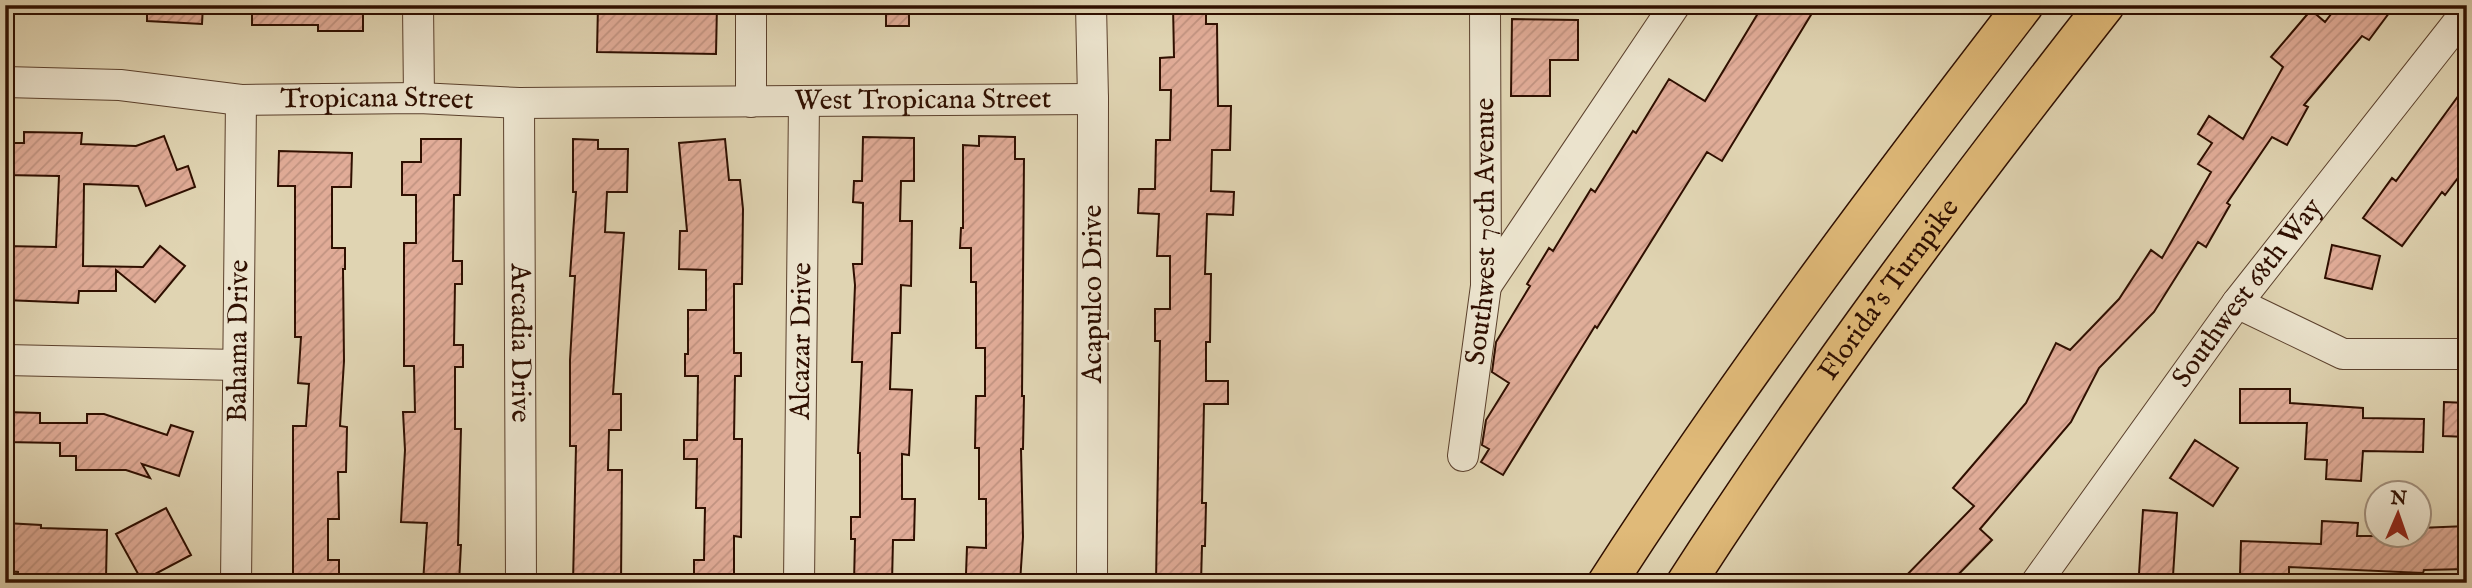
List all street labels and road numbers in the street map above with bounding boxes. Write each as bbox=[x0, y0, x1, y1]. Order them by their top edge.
street label: Tropicana Street bbox=[280, 80, 475, 118]
street label: West Tropicana Street bbox=[794, 82, 1052, 119]
street label: Southwest 70th Avenue bbox=[1458, 97, 1504, 367]
street label: Southwest 68th Way bbox=[2164, 191, 2331, 394]
street label: Florida's Turnpike bbox=[1811, 192, 1967, 387]
street label: Acapulco Drive bbox=[1076, 205, 1111, 384]
street label: Bahama Drive bbox=[220, 259, 257, 423]
street label: Arcadia Drive bbox=[502, 262, 538, 423]
street label: Alcazar Drive bbox=[783, 262, 820, 421]

